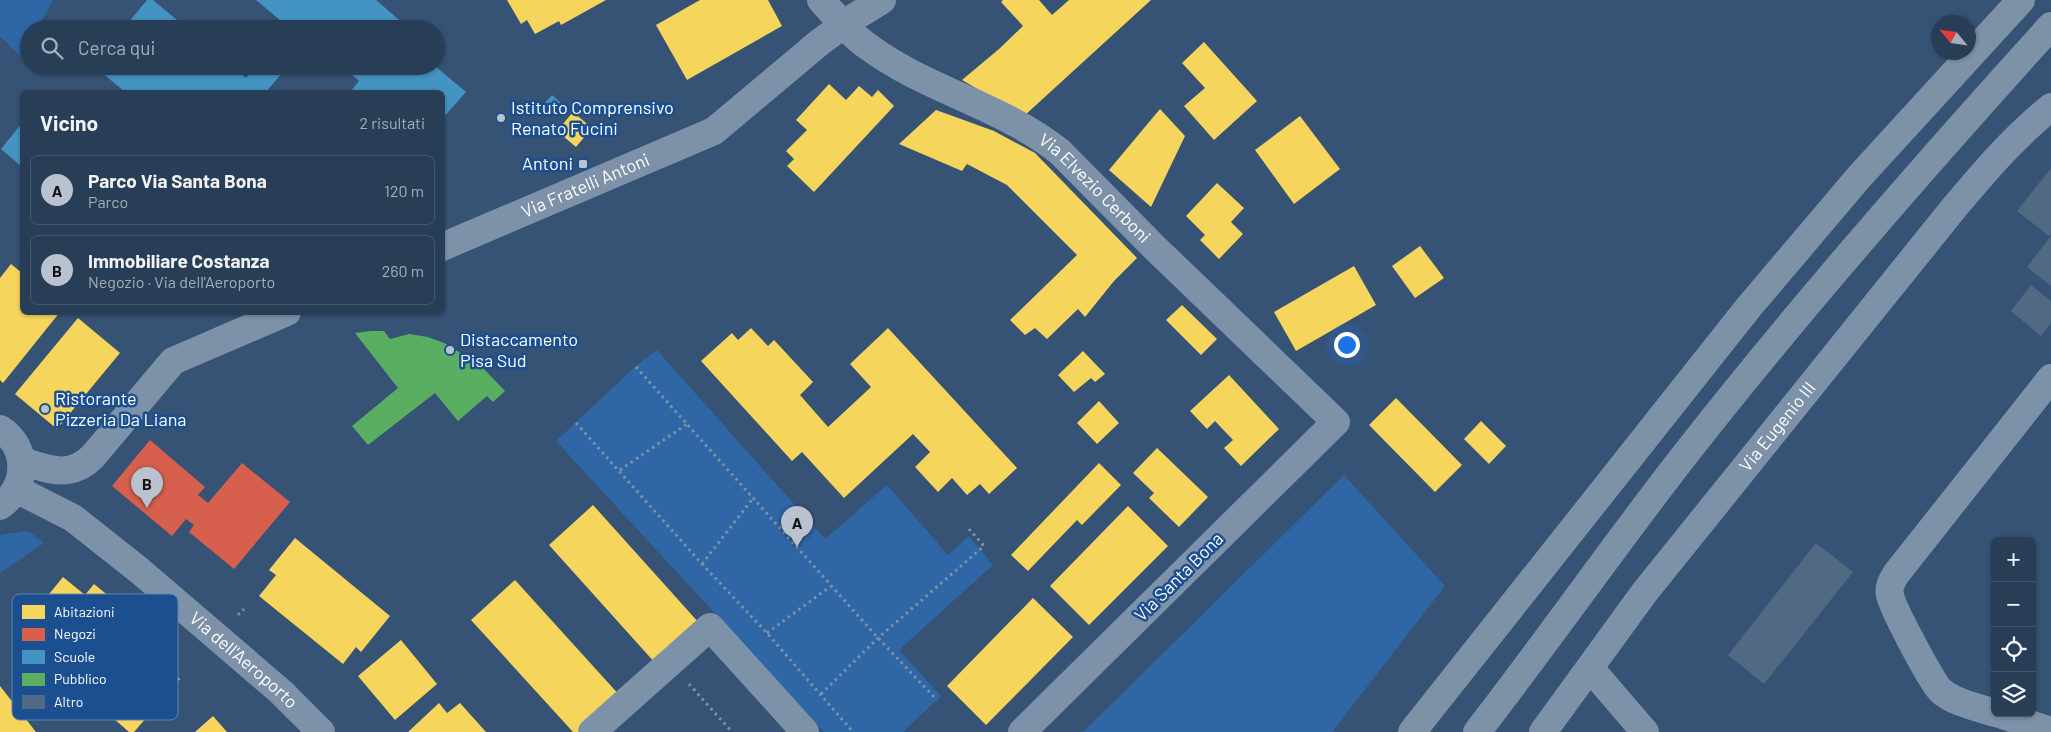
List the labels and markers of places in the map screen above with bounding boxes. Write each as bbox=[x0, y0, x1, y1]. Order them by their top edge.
place label: Istituto Comprensivo Renato Fucini bbox=[511, 96, 674, 139]
marker: Istituto Comprensivo Renato Fucini bbox=[495, 112, 507, 124]
place label: Antoni bbox=[522, 152, 573, 174]
marker: Antoni bbox=[577, 158, 589, 170]
place label: Distaccamento Pisa Sud bbox=[460, 328, 578, 371]
marker: Distaccamento Pisa Sud bbox=[444, 344, 456, 356]
place label: Ristorante Pizzeria Da Liana bbox=[55, 387, 187, 430]
marker: Ristorante Pizzeria Da Liana bbox=[39, 403, 51, 415]
pin: B bbox=[131, 467, 163, 508]
pin: A bbox=[781, 506, 813, 547]

